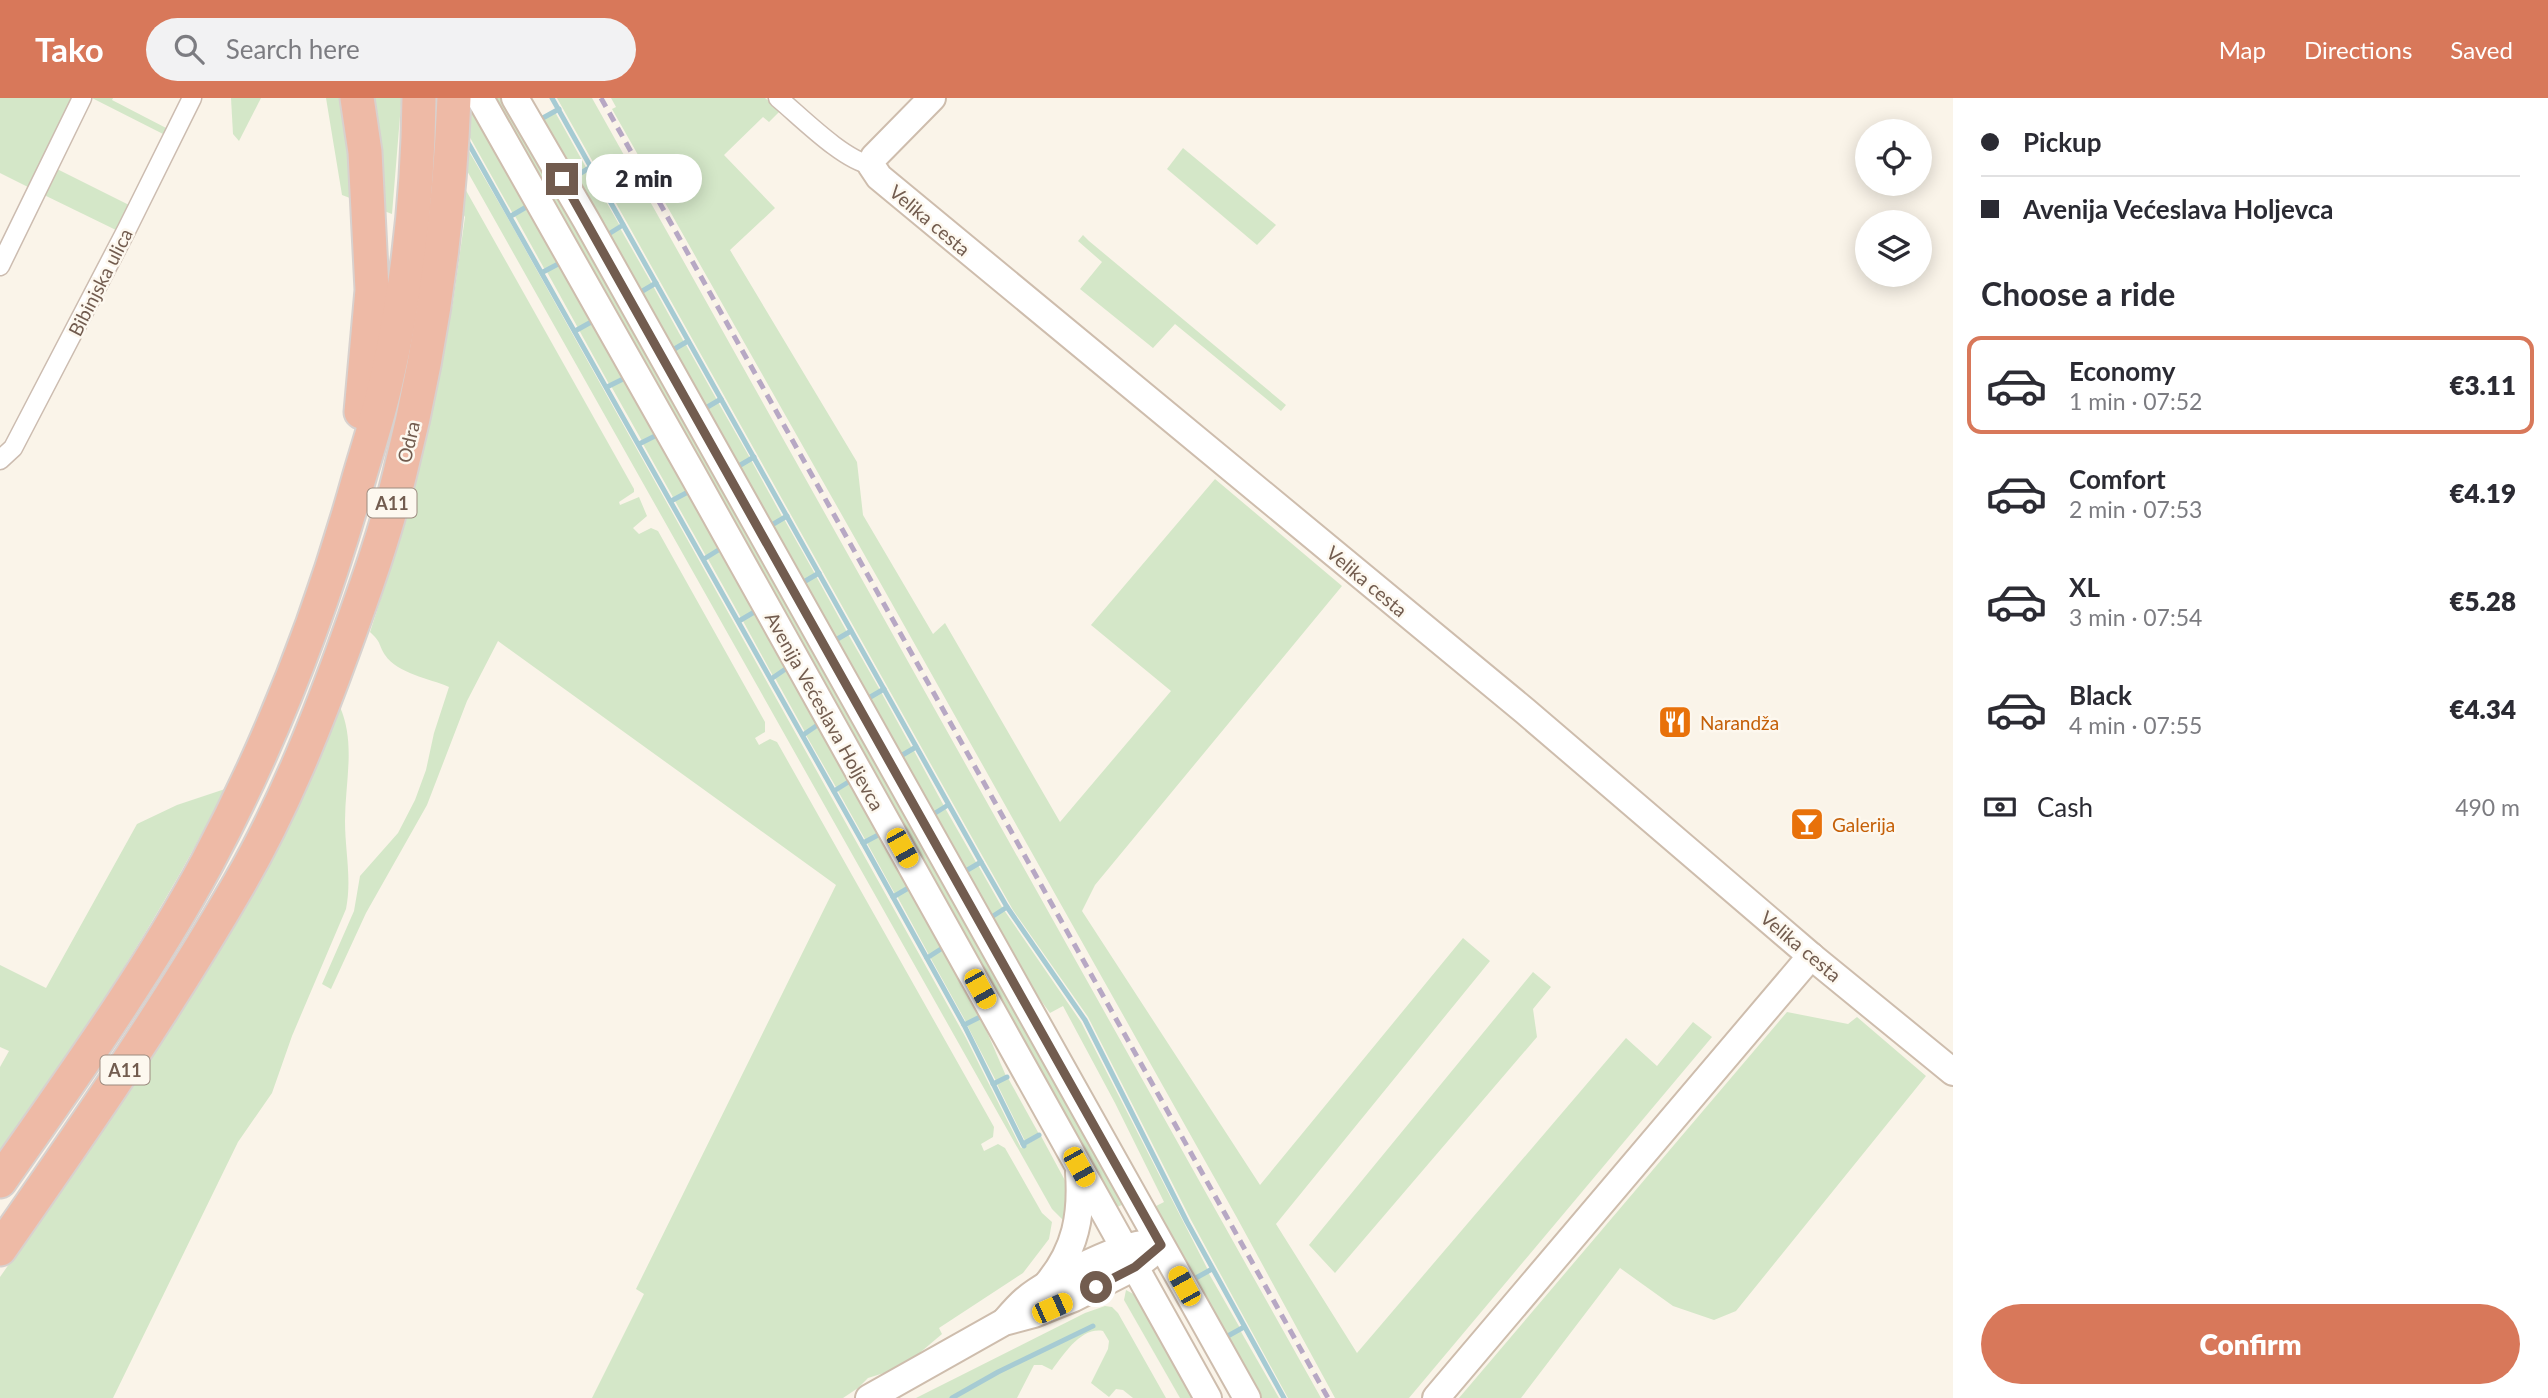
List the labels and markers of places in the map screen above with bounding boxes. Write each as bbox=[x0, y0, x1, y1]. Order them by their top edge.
restaurant icon: Narandža bbox=[1656, 703, 1694, 741]
place label: Narandža bbox=[1700, 711, 1779, 734]
bar icon: Galerija bbox=[1788, 805, 1826, 843]
place label: Galerija bbox=[1832, 813, 1895, 836]

